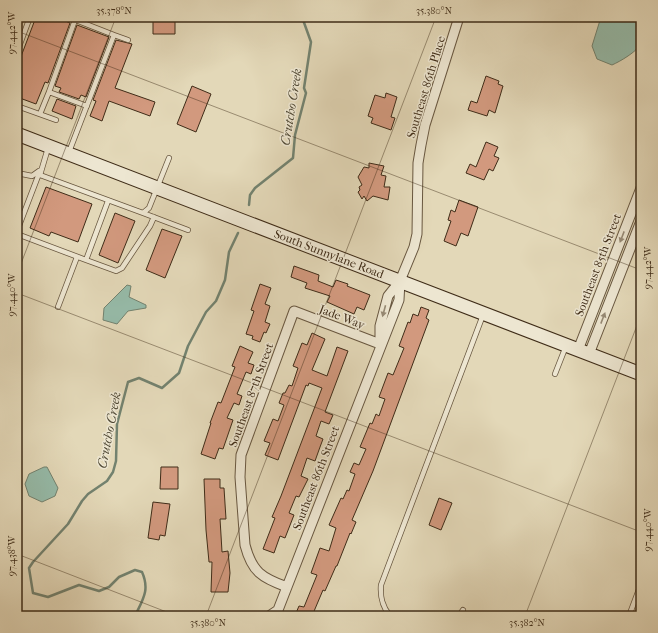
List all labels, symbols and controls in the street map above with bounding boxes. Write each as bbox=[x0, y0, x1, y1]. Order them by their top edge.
text: 35.378°N bbox=[96, 5, 132, 17]
text: 35.380°N bbox=[416, 5, 453, 17]
text: 97.442°W bbox=[6, 11, 18, 54]
street label: Southeast 86th Place bbox=[404, 34, 448, 140]
water label: Crutcho Creek bbox=[278, 67, 305, 147]
street label: Southeast 85th Street bbox=[572, 211, 624, 318]
street label: South Sunnylane Road bbox=[272, 227, 386, 282]
one-way arrow bbox=[619, 232, 625, 244]
text: 97.442°W bbox=[642, 246, 654, 289]
text: 97.440°W bbox=[6, 272, 18, 316]
street label: Jade Way bbox=[316, 302, 367, 332]
one-way arrow bbox=[380, 304, 386, 317]
one-way arrow bbox=[600, 312, 606, 323]
street label: Southeast 87th Street bbox=[226, 340, 277, 449]
water label: Crutcho Creek bbox=[94, 390, 124, 470]
street label: Southeast 86th Street bbox=[290, 423, 343, 532]
text: 97.440°W bbox=[642, 507, 654, 551]
text: 97.438°W bbox=[6, 535, 18, 576]
text: 35.380°N bbox=[190, 617, 227, 629]
text: 35.382°N bbox=[509, 617, 545, 629]

